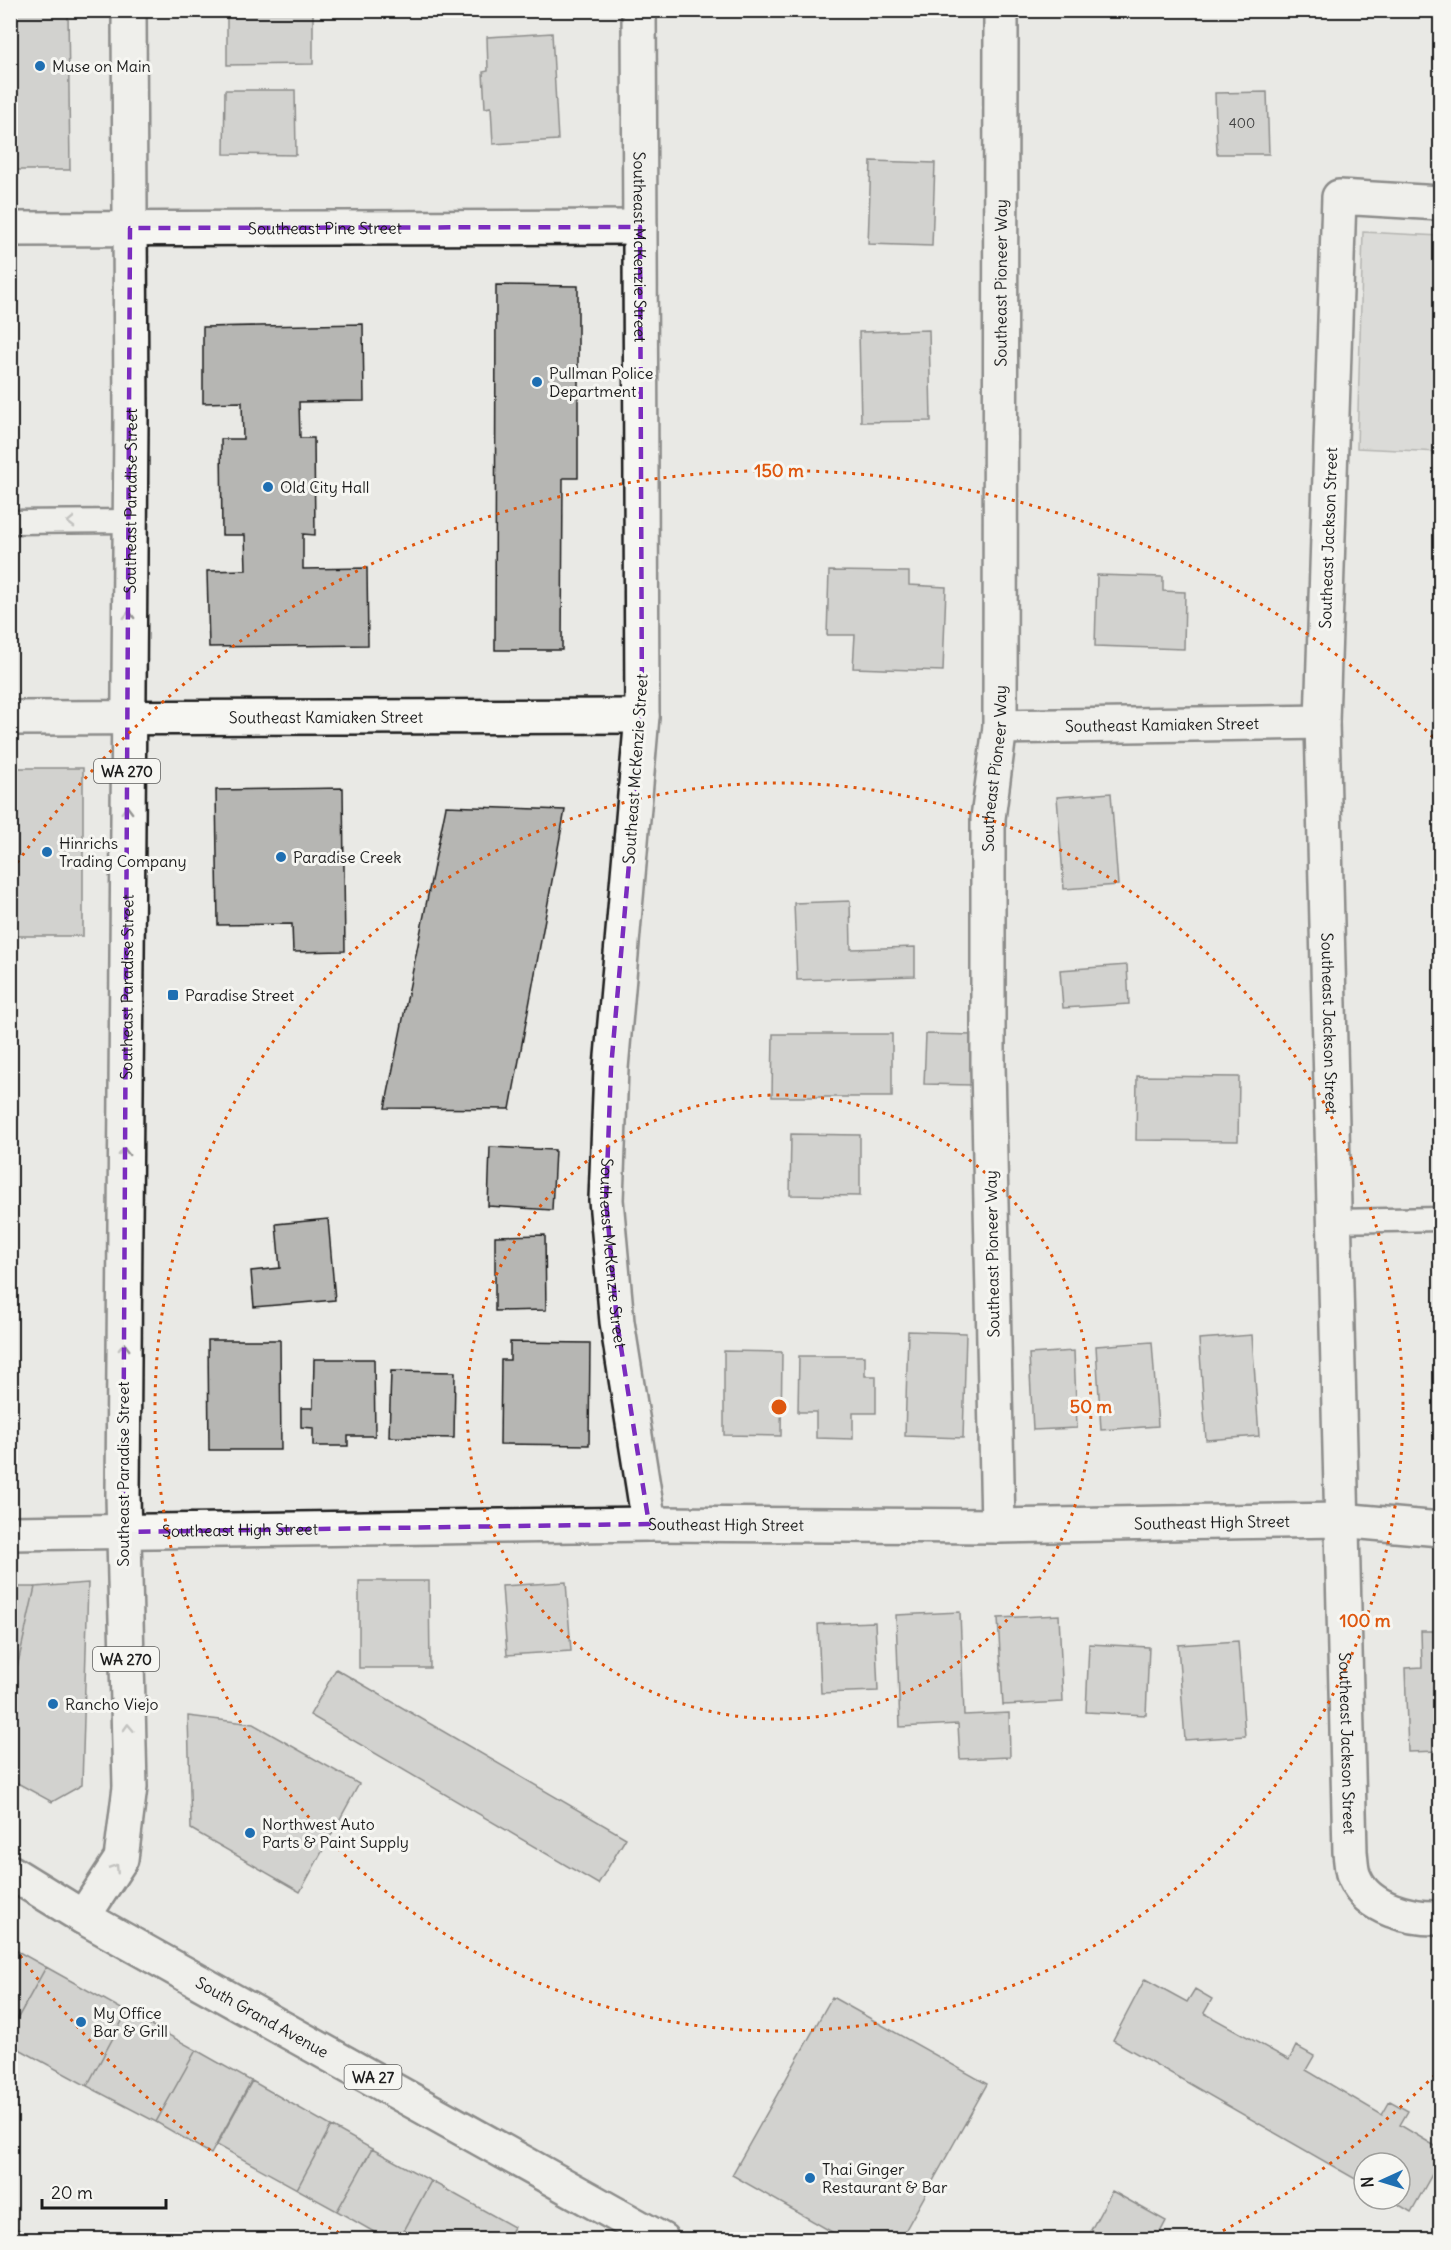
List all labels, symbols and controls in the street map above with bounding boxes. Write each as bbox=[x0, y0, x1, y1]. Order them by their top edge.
place label: Muse on Main bbox=[52, 56, 151, 76]
marker: Muse on Main bbox=[33, 59, 47, 73]
house number: 400 bbox=[1229, 114, 1255, 132]
street label: Southeast McKenzie Street bbox=[630, 151, 650, 343]
street label: Southeast Pioneer Way bbox=[991, 199, 1011, 367]
street label: Southeast Pine Street bbox=[248, 218, 403, 238]
place label: Pullman Police Department bbox=[549, 363, 653, 401]
marker: Pullman Police Department bbox=[530, 375, 544, 389]
street label: Southeast Paradise Street bbox=[120, 408, 141, 594]
street label: Southeast Jackson Street bbox=[1315, 446, 1341, 629]
text: 150 m bbox=[754, 459, 804, 482]
place label: Old City Hall bbox=[280, 477, 369, 497]
marker: Old City Hall bbox=[261, 480, 275, 494]
one-way arrow bbox=[67, 516, 76, 528]
one-way arrow bbox=[122, 611, 135, 620]
street label: Southeast McKenzie Street bbox=[618, 673, 652, 865]
street label: Southeast Pioneer Way bbox=[978, 685, 1010, 852]
street label: Southeast Kamiaken Street bbox=[229, 707, 424, 727]
street label: Southeast Kamiaken Street bbox=[1065, 713, 1260, 736]
road number: WA 270 bbox=[94, 759, 160, 783]
one-way arrow bbox=[121, 806, 133, 815]
place label: Hinrichs Trading Company bbox=[59, 833, 187, 871]
marker: Hinrichs Trading Company bbox=[40, 845, 54, 859]
place label: Paradise Creek bbox=[293, 847, 401, 867]
marker: Paradise Creek bbox=[274, 850, 288, 864]
street label: Southeast Paradise Street bbox=[116, 894, 137, 1080]
street label: Southeast Jackson Street bbox=[1317, 932, 1342, 1115]
place label: Paradise Street bbox=[185, 985, 295, 1005]
marker: Paradise Street bbox=[166, 988, 180, 1002]
one-way arrow bbox=[118, 1148, 130, 1157]
street label: Southeast McKenzie Street bbox=[596, 1158, 631, 1350]
street label: Southeast Pioneer Way bbox=[981, 1170, 1003, 1338]
one-way arrow bbox=[118, 1343, 130, 1352]
street label: Southeast Paradise Street bbox=[113, 1381, 133, 1567]
text: 50 m bbox=[1070, 1395, 1112, 1418]
centre of rings bbox=[769, 1397, 789, 1417]
street label: Southeast High Street bbox=[1134, 1511, 1291, 1534]
street label: Southeast High Street bbox=[648, 1514, 805, 1535]
street label: Southeast High Street bbox=[162, 1519, 319, 1541]
text: 100 m bbox=[1340, 1609, 1391, 1632]
road number: WA 270 bbox=[93, 1647, 159, 1671]
street label: Southeast Jackson Street bbox=[1335, 1652, 1360, 1835]
place label: Rancho Viejo bbox=[65, 1694, 158, 1714]
marker: Rancho Viejo bbox=[46, 1697, 60, 1711]
one-way arrow bbox=[122, 1724, 134, 1733]
place label: Northwest Auto Parts & Paint Supply bbox=[262, 1814, 409, 1852]
marker: Northwest Auto Parts & Paint Supply bbox=[243, 1826, 257, 1840]
one-way arrow bbox=[108, 1864, 119, 1875]
street label: South Grand Avenue bbox=[192, 1972, 332, 2062]
place label: My Office Bar & Grill bbox=[93, 2003, 168, 2041]
marker: My Office Bar & Grill bbox=[74, 2015, 88, 2029]
road number: WA 27 bbox=[344, 2065, 401, 2089]
north arrow bbox=[1352, 2151, 1412, 2211]
place label: Thai Ginger Restaurant & Bar bbox=[822, 2159, 948, 2197]
marker: Thai Ginger Restaurant & Bar bbox=[803, 2171, 817, 2185]
scale bar bbox=[42, 2172, 166, 2210]
text: N bbox=[1357, 2176, 1377, 2188]
text: 20 m bbox=[51, 2181, 93, 2204]

